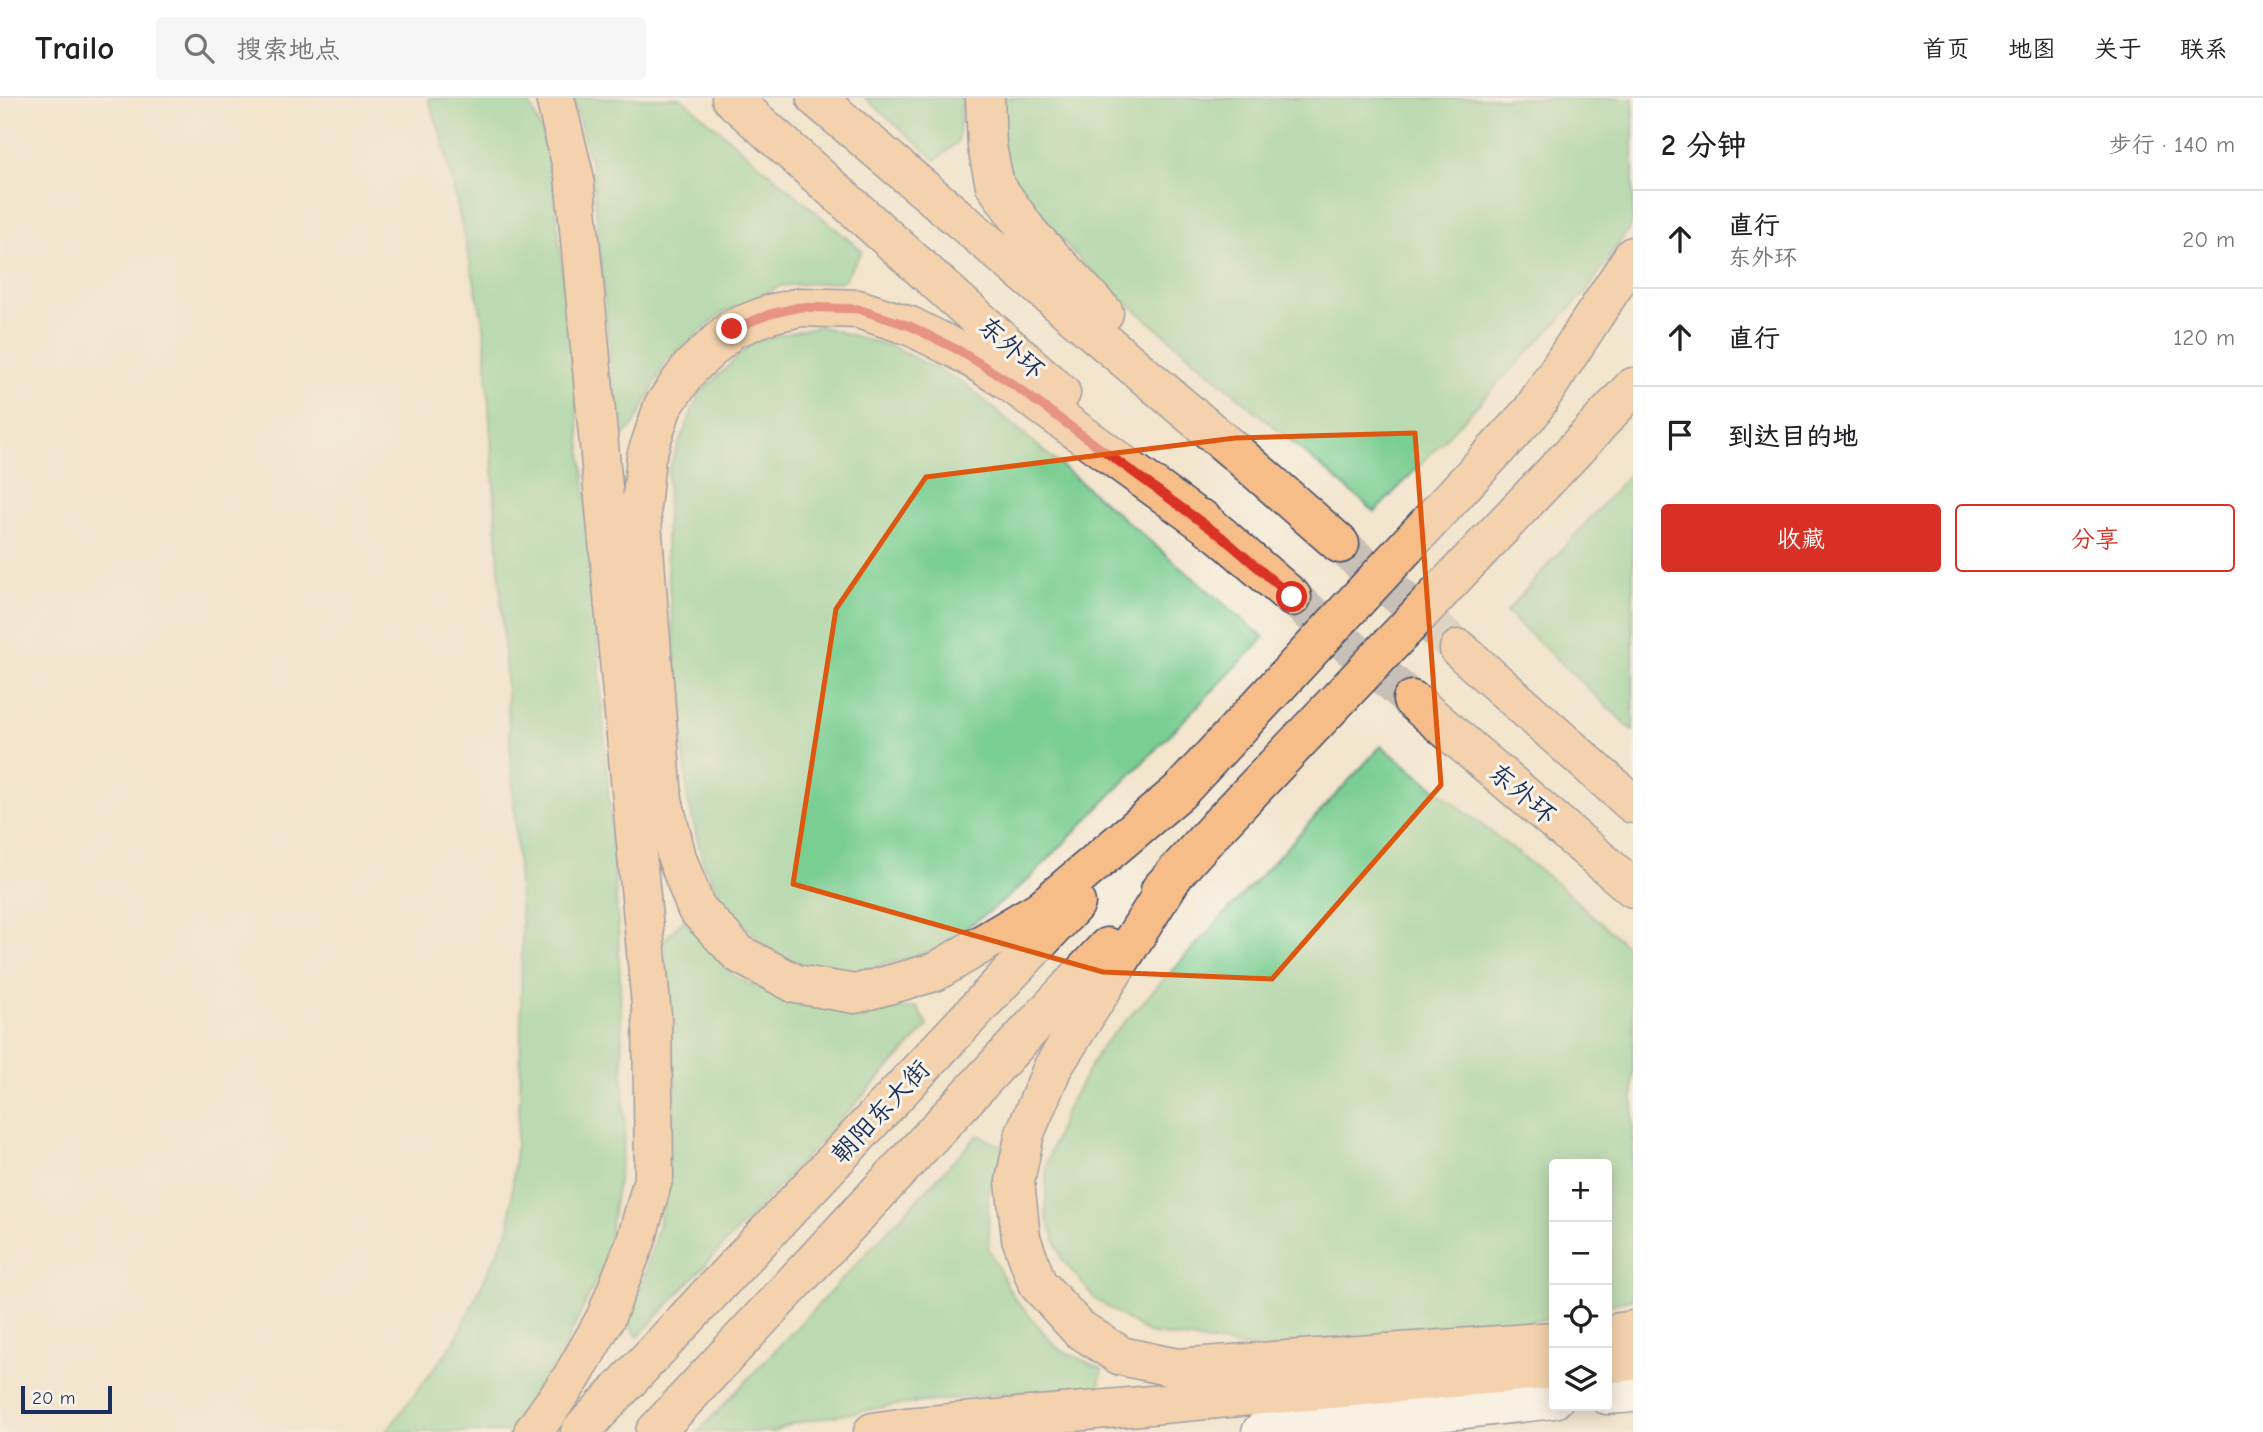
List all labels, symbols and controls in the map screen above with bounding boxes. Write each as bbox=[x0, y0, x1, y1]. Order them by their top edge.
search box bbox=[156, 17, 646, 80]
text: Trailo bbox=[35, 29, 114, 67]
icon: search bbox=[180, 29, 218, 67]
text: 搜索地点 bbox=[236, 35, 340, 65]
text: 首页 bbox=[1922, 35, 1970, 63]
text: 地图 bbox=[2008, 35, 2056, 63]
text: 关于 bbox=[2094, 35, 2142, 63]
text: 联系 bbox=[2180, 35, 2228, 63]
text: 2 分钟 bbox=[1661, 128, 1747, 163]
text: 步行 · 140 m bbox=[2109, 131, 2235, 158]
text: 直行 bbox=[1728, 211, 1780, 241]
icon: ahead bbox=[1661, 220, 1699, 258]
text: 20 m bbox=[2182, 226, 2235, 253]
text: 东外环 bbox=[1728, 244, 1797, 271]
street label: 东外环 bbox=[972, 311, 1050, 385]
route end bbox=[716, 313, 747, 344]
icon: ahead bbox=[1661, 318, 1699, 356]
text: 直行 bbox=[1728, 324, 1780, 354]
text: 120 m bbox=[2173, 324, 2235, 351]
icon: arrive bbox=[1661, 416, 1699, 454]
text: 到达目的地 bbox=[1728, 422, 1858, 452]
button: 收藏 bbox=[1661, 504, 1941, 572]
button: 分享 bbox=[1955, 504, 2235, 572]
route start bbox=[1276, 581, 1307, 612]
street label: 东外环 bbox=[1482, 757, 1562, 831]
street label: 朝阳东大街 bbox=[826, 1054, 936, 1170]
map controls bbox=[1549, 1159, 1612, 1411]
button: + bbox=[1549, 1159, 1612, 1222]
button: − bbox=[1549, 1222, 1612, 1285]
button: locate bbox=[1549, 1285, 1612, 1348]
button: layers bbox=[1549, 1348, 1612, 1411]
scale bar bbox=[21, 1383, 112, 1415]
text: 20 m bbox=[32, 1387, 76, 1409]

